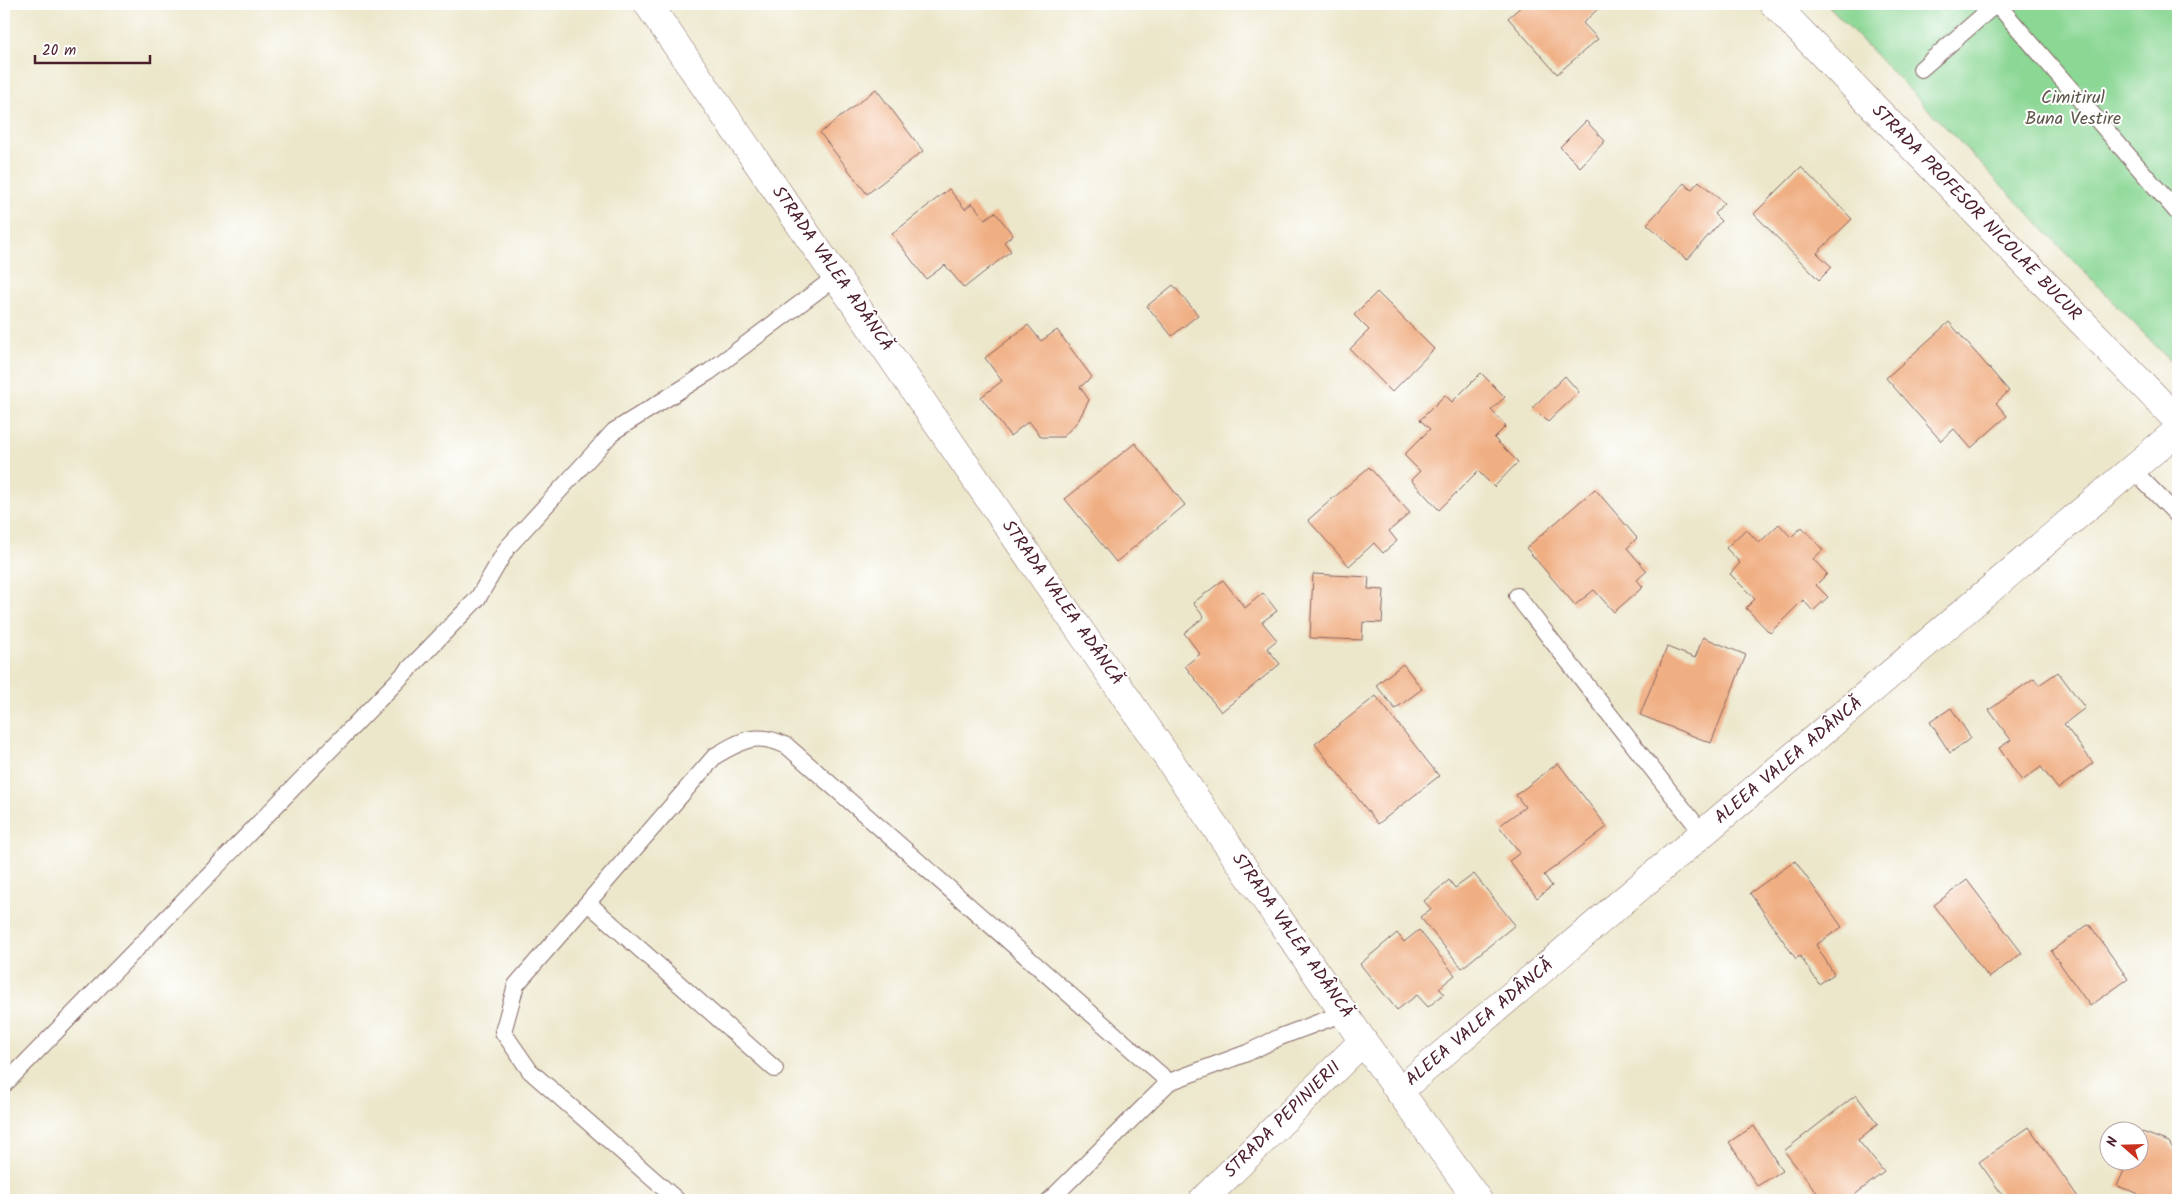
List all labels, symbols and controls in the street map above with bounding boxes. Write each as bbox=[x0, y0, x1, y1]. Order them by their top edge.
scale bar bbox=[35, 32, 150, 64]
text: 20 m bbox=[42, 39, 76, 63]
park label: Cimitirul Buna Vestire bbox=[2025, 84, 2121, 134]
street label: STRADA PROFESOR NICOLAE BUCUR bbox=[1864, 98, 2088, 328]
street label: STRADA VALEA ADÂNCĂ bbox=[764, 180, 900, 358]
street label: STRADA VALEA ADÂNCĂ bbox=[994, 514, 1130, 692]
street label: ALEEA VALEA ADÂNCĂ bbox=[1708, 690, 1870, 832]
street label: STRADA VALEA ADÂNCĂ bbox=[1224, 847, 1360, 1025]
street label: ALEEA VALEA ADÂNCĂ bbox=[1399, 952, 1561, 1094]
street label: STRADA PEPINIERII bbox=[1218, 1055, 1348, 1185]
north arrow bbox=[2100, 1122, 2150, 1172]
text: N bbox=[2101, 1134, 2125, 1150]

